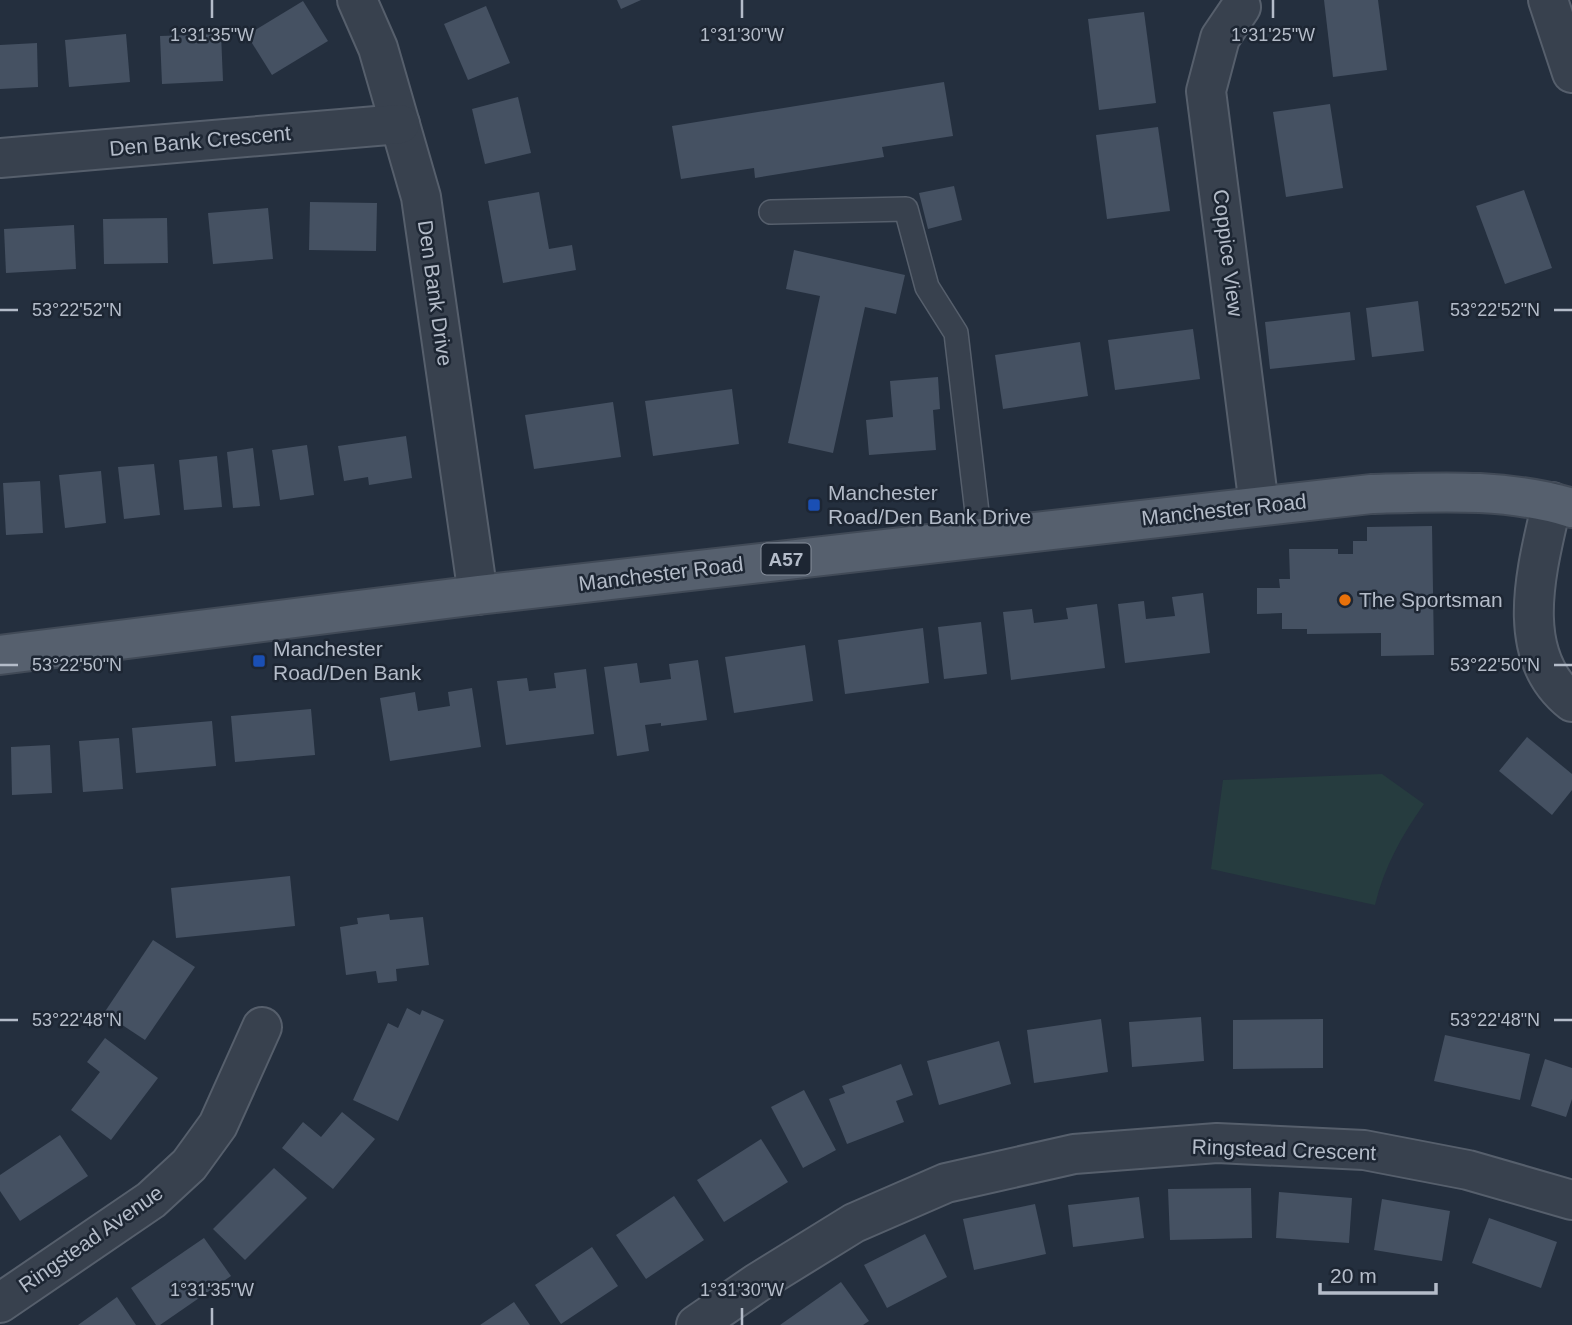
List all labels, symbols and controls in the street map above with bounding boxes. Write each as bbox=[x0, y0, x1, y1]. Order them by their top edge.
text: 1°31'35"W bbox=[170, 25, 254, 45]
text: 1°31'30"W bbox=[700, 25, 784, 45]
text: 1°31'25"W bbox=[1231, 25, 1315, 45]
street label: Den Bank Crescent bbox=[108, 121, 292, 160]
street label: Coppice View bbox=[1209, 188, 1248, 319]
street label: Den Bank Drive bbox=[414, 219, 457, 367]
text: 53°22'52"N bbox=[32, 300, 122, 320]
text: 53°22'52"N bbox=[1450, 300, 1540, 320]
place label: Manchester Road/Den Bank Drive bbox=[828, 481, 1031, 528]
street label: Manchester Road bbox=[1140, 489, 1308, 530]
marker: Manchester Road/Den Bank Drive bbox=[806, 497, 822, 513]
road number: A57 bbox=[762, 544, 810, 574]
street label: Manchester Road bbox=[577, 552, 745, 595]
place label: The Sportsman bbox=[1359, 588, 1503, 611]
marker: The Sportsman bbox=[1337, 592, 1353, 608]
place label: Manchester Road/Den Bank bbox=[273, 637, 422, 684]
marker: Manchester Road/Den Bank bbox=[251, 653, 267, 669]
text: 53°22'50"N bbox=[32, 655, 122, 675]
text: 53°22'50"N bbox=[1450, 655, 1540, 675]
text: 53°22'48"N bbox=[32, 1010, 122, 1030]
text: 53°22'48"N bbox=[1450, 1010, 1540, 1030]
street label: Ringstead Crescent bbox=[1191, 1135, 1377, 1164]
street label: Ringstead Avenue bbox=[14, 1180, 167, 1297]
scale bar bbox=[1320, 1252, 1436, 1296]
text: 20 m bbox=[1330, 1264, 1377, 1287]
text: 1°31'35"W bbox=[170, 1280, 254, 1300]
text: 1°31'30"W bbox=[700, 1280, 784, 1300]

